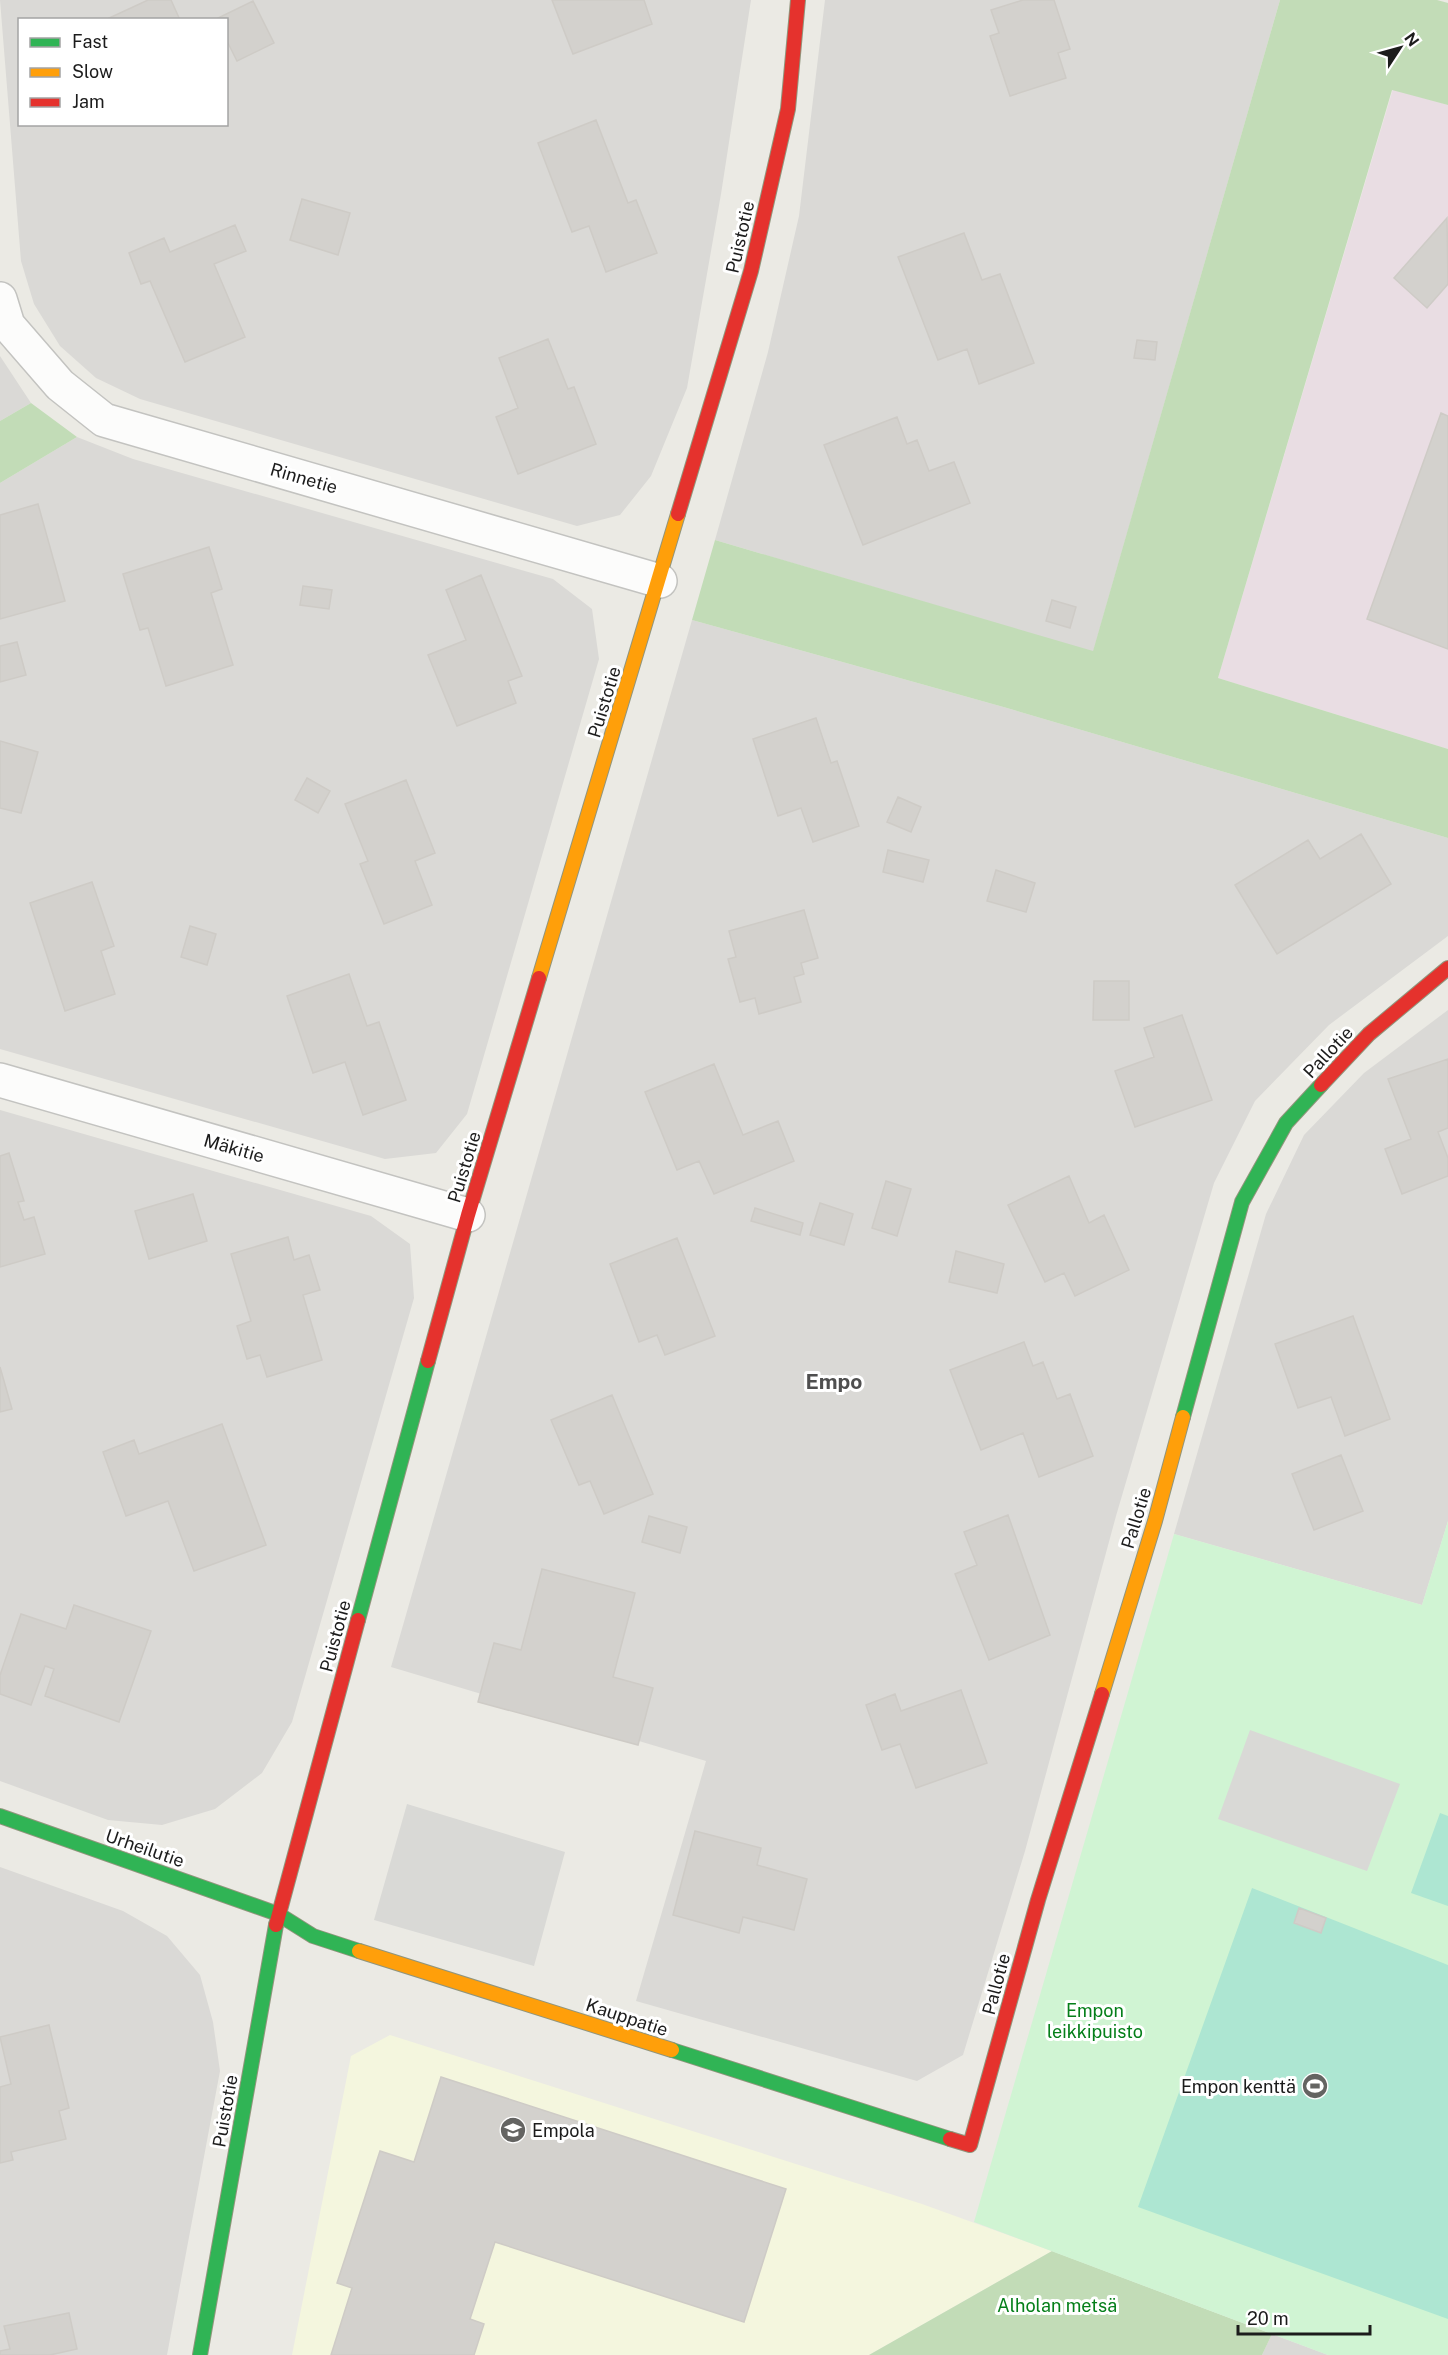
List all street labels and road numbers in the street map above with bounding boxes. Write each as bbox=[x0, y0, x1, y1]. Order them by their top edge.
street label: Puistotie bbox=[722, 199, 758, 275]
street label: Rinnetie bbox=[268, 458, 340, 498]
street label: Puistotie bbox=[583, 664, 625, 740]
street label: Pallotie bbox=[1299, 1022, 1357, 1082]
street label: Mäkitie bbox=[201, 1129, 267, 1167]
street label: Puistotie bbox=[443, 1129, 485, 1205]
street label: Pallotie bbox=[1117, 1485, 1155, 1551]
street label: Puistotie bbox=[315, 1598, 355, 1674]
street label: Urheilutie bbox=[103, 1825, 187, 1871]
street label: Pallotie bbox=[978, 1951, 1014, 2017]
street label: Kauppatie bbox=[583, 1994, 671, 2040]
street label: Puistotie bbox=[208, 2073, 242, 2149]

